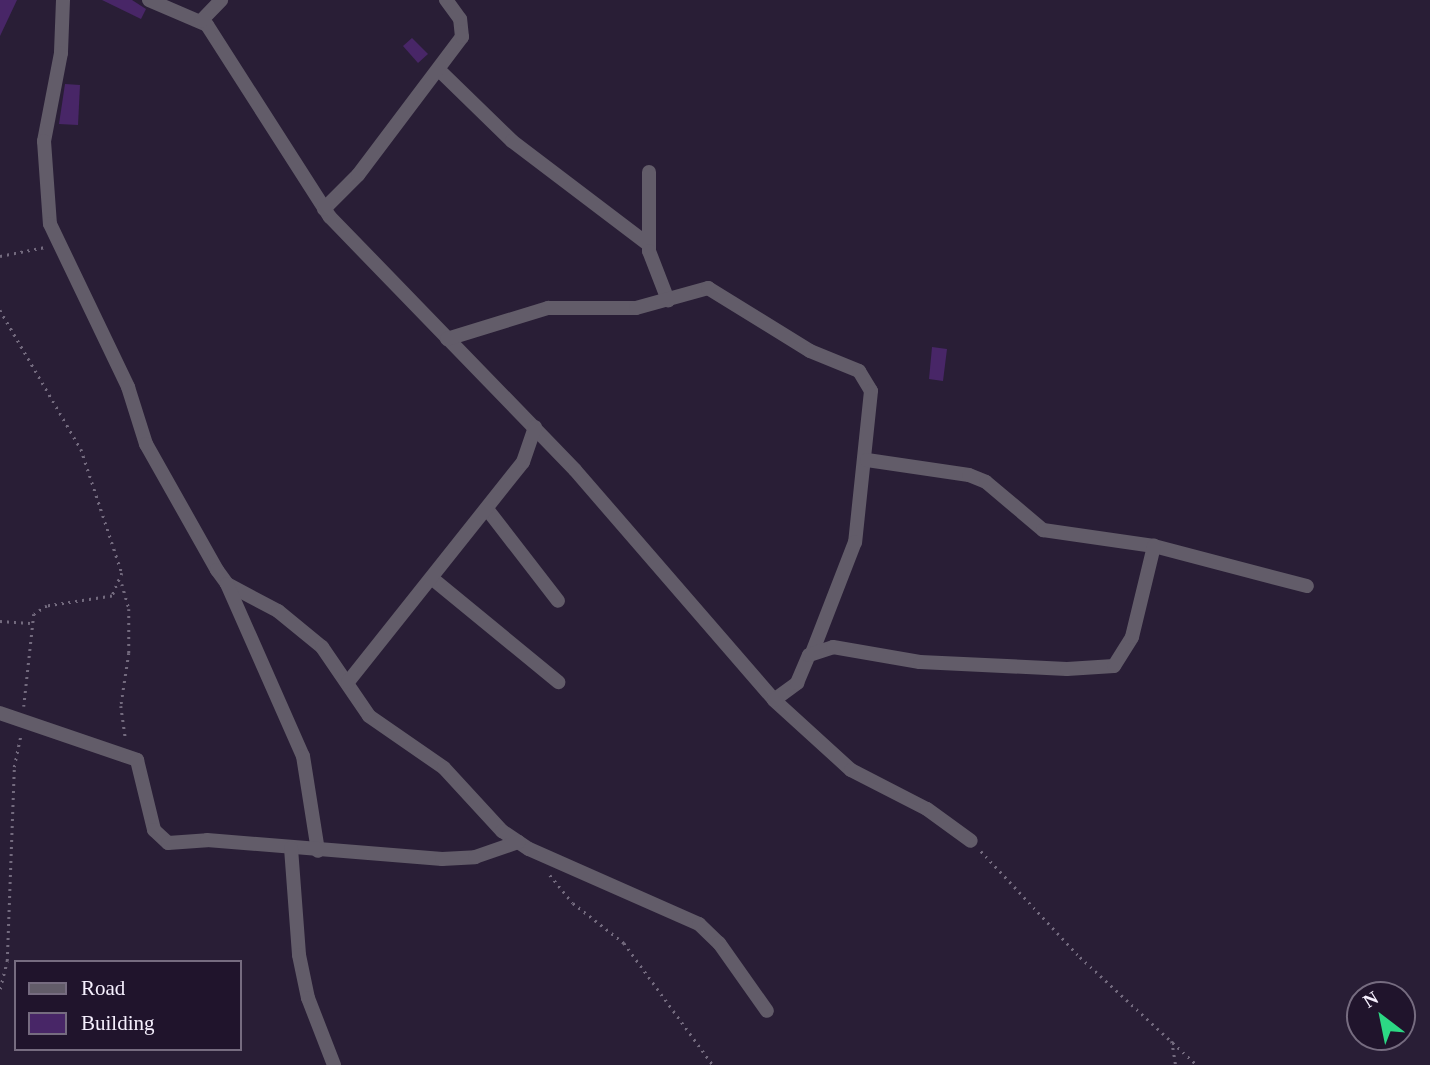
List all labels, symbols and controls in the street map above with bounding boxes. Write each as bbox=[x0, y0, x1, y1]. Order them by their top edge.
legend bbox=[14, 960, 242, 1051]
text: Road bbox=[81, 976, 125, 1000]
north arrow bbox=[1346, 981, 1416, 1051]
text: N bbox=[1359, 987, 1382, 1012]
text: Building bbox=[81, 1011, 155, 1035]

